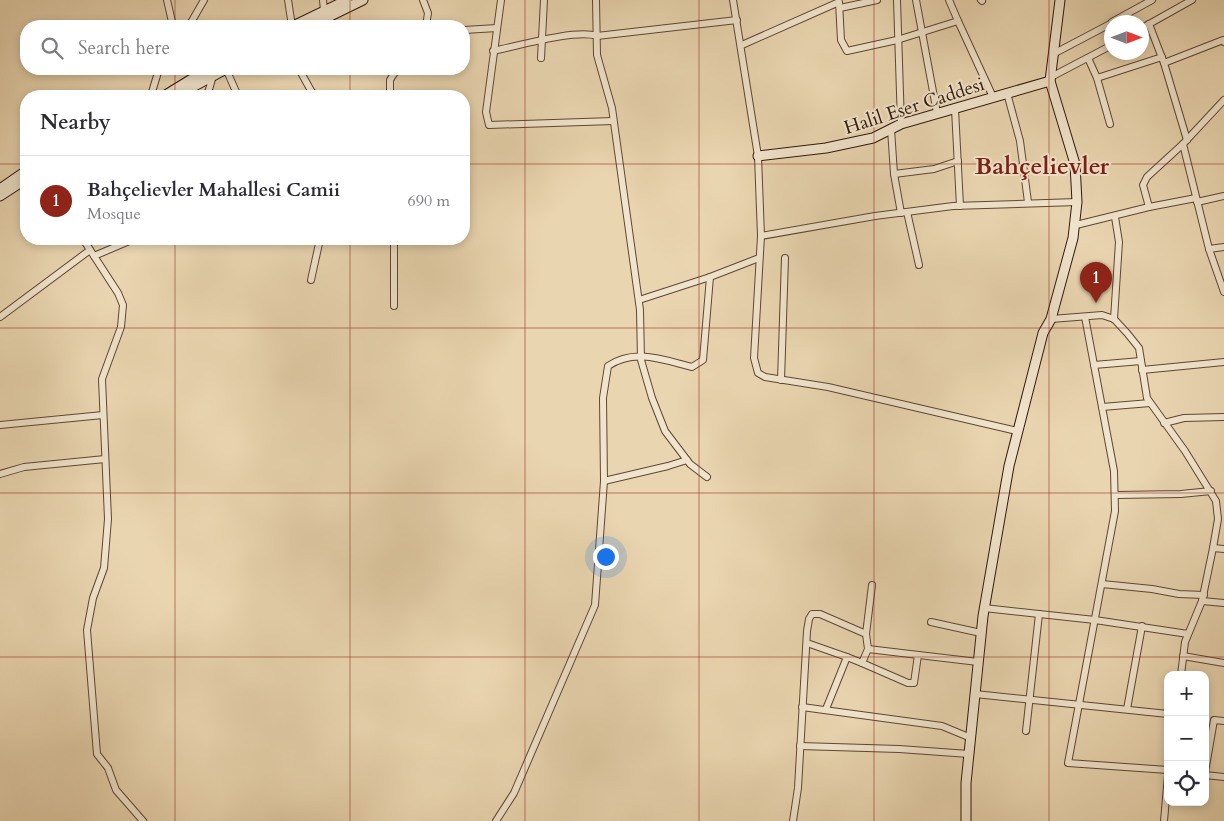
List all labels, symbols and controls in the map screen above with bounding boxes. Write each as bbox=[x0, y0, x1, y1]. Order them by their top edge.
north arrow bbox=[1104, 15, 1149, 60]
search box bbox=[20, 20, 470, 75]
icon: search bbox=[38, 34, 66, 62]
text: Search here bbox=[78, 35, 170, 61]
street label: Halil Eser Caddesi bbox=[841, 71, 988, 141]
text: Nearby bbox=[40, 108, 111, 137]
district label: Bahçelievler bbox=[975, 150, 1110, 183]
text: Bahçelievler Mahallesi Camii bbox=[87, 177, 340, 203]
text: 1 bbox=[52, 190, 60, 212]
text: 690 m bbox=[408, 190, 450, 212]
text: Mosque bbox=[87, 203, 141, 225]
pin: 1 bbox=[1080, 262, 1112, 303]
your location bbox=[593, 544, 619, 570]
map controls bbox=[1164, 671, 1209, 806]
button: + bbox=[1164, 671, 1209, 716]
button: − bbox=[1164, 716, 1209, 761]
button: locate bbox=[1164, 761, 1209, 806]

